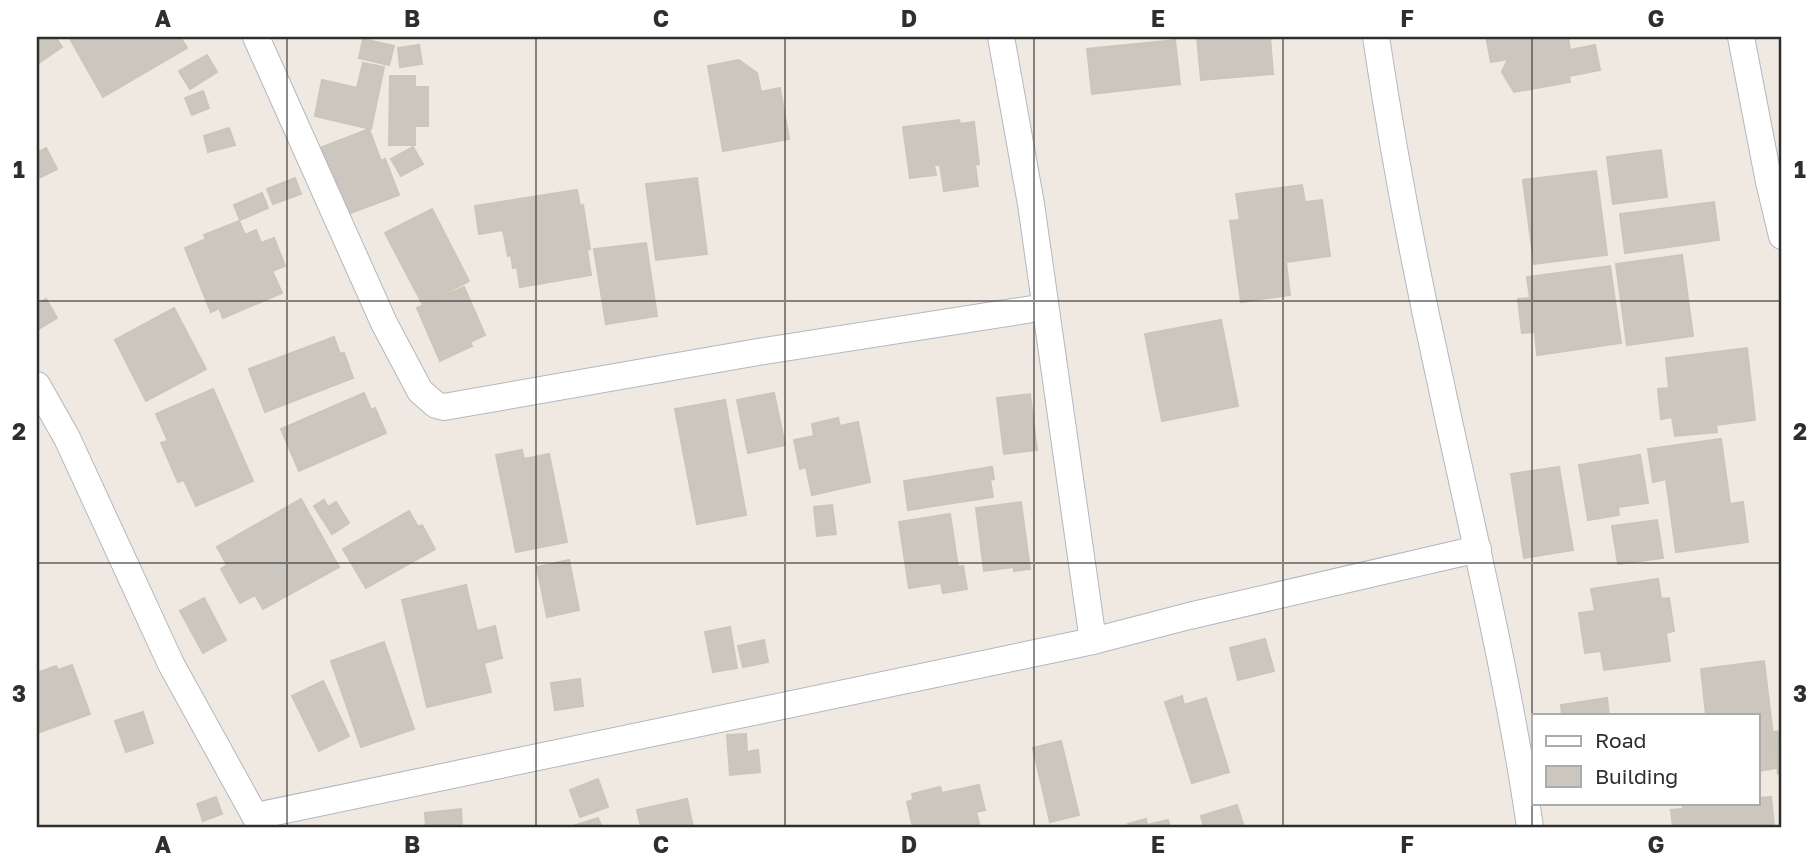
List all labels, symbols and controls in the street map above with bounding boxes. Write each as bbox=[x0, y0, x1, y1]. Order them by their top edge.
text: A bbox=[155, 4, 172, 32]
text: B bbox=[404, 4, 420, 32]
text: C bbox=[653, 4, 669, 32]
text: D bbox=[901, 4, 917, 32]
text: E bbox=[1151, 4, 1165, 32]
text: F bbox=[1400, 4, 1414, 32]
text: G bbox=[1648, 4, 1664, 32]
text: 1 bbox=[13, 155, 25, 183]
text: 1 bbox=[1794, 155, 1806, 183]
text: 2 bbox=[12, 417, 26, 445]
text: 2 bbox=[1793, 417, 1807, 445]
text: 3 bbox=[12, 679, 26, 707]
text: 3 bbox=[1793, 679, 1807, 707]
legend bbox=[1532, 714, 1759, 804]
text: Road bbox=[1595, 727, 1646, 753]
text: Building bbox=[1595, 763, 1678, 789]
text: A bbox=[155, 830, 172, 858]
text: B bbox=[404, 830, 420, 858]
text: C bbox=[653, 830, 669, 858]
text: D bbox=[901, 830, 917, 858]
text: E bbox=[1151, 830, 1165, 858]
text: F bbox=[1400, 830, 1414, 858]
text: G bbox=[1648, 830, 1664, 858]

